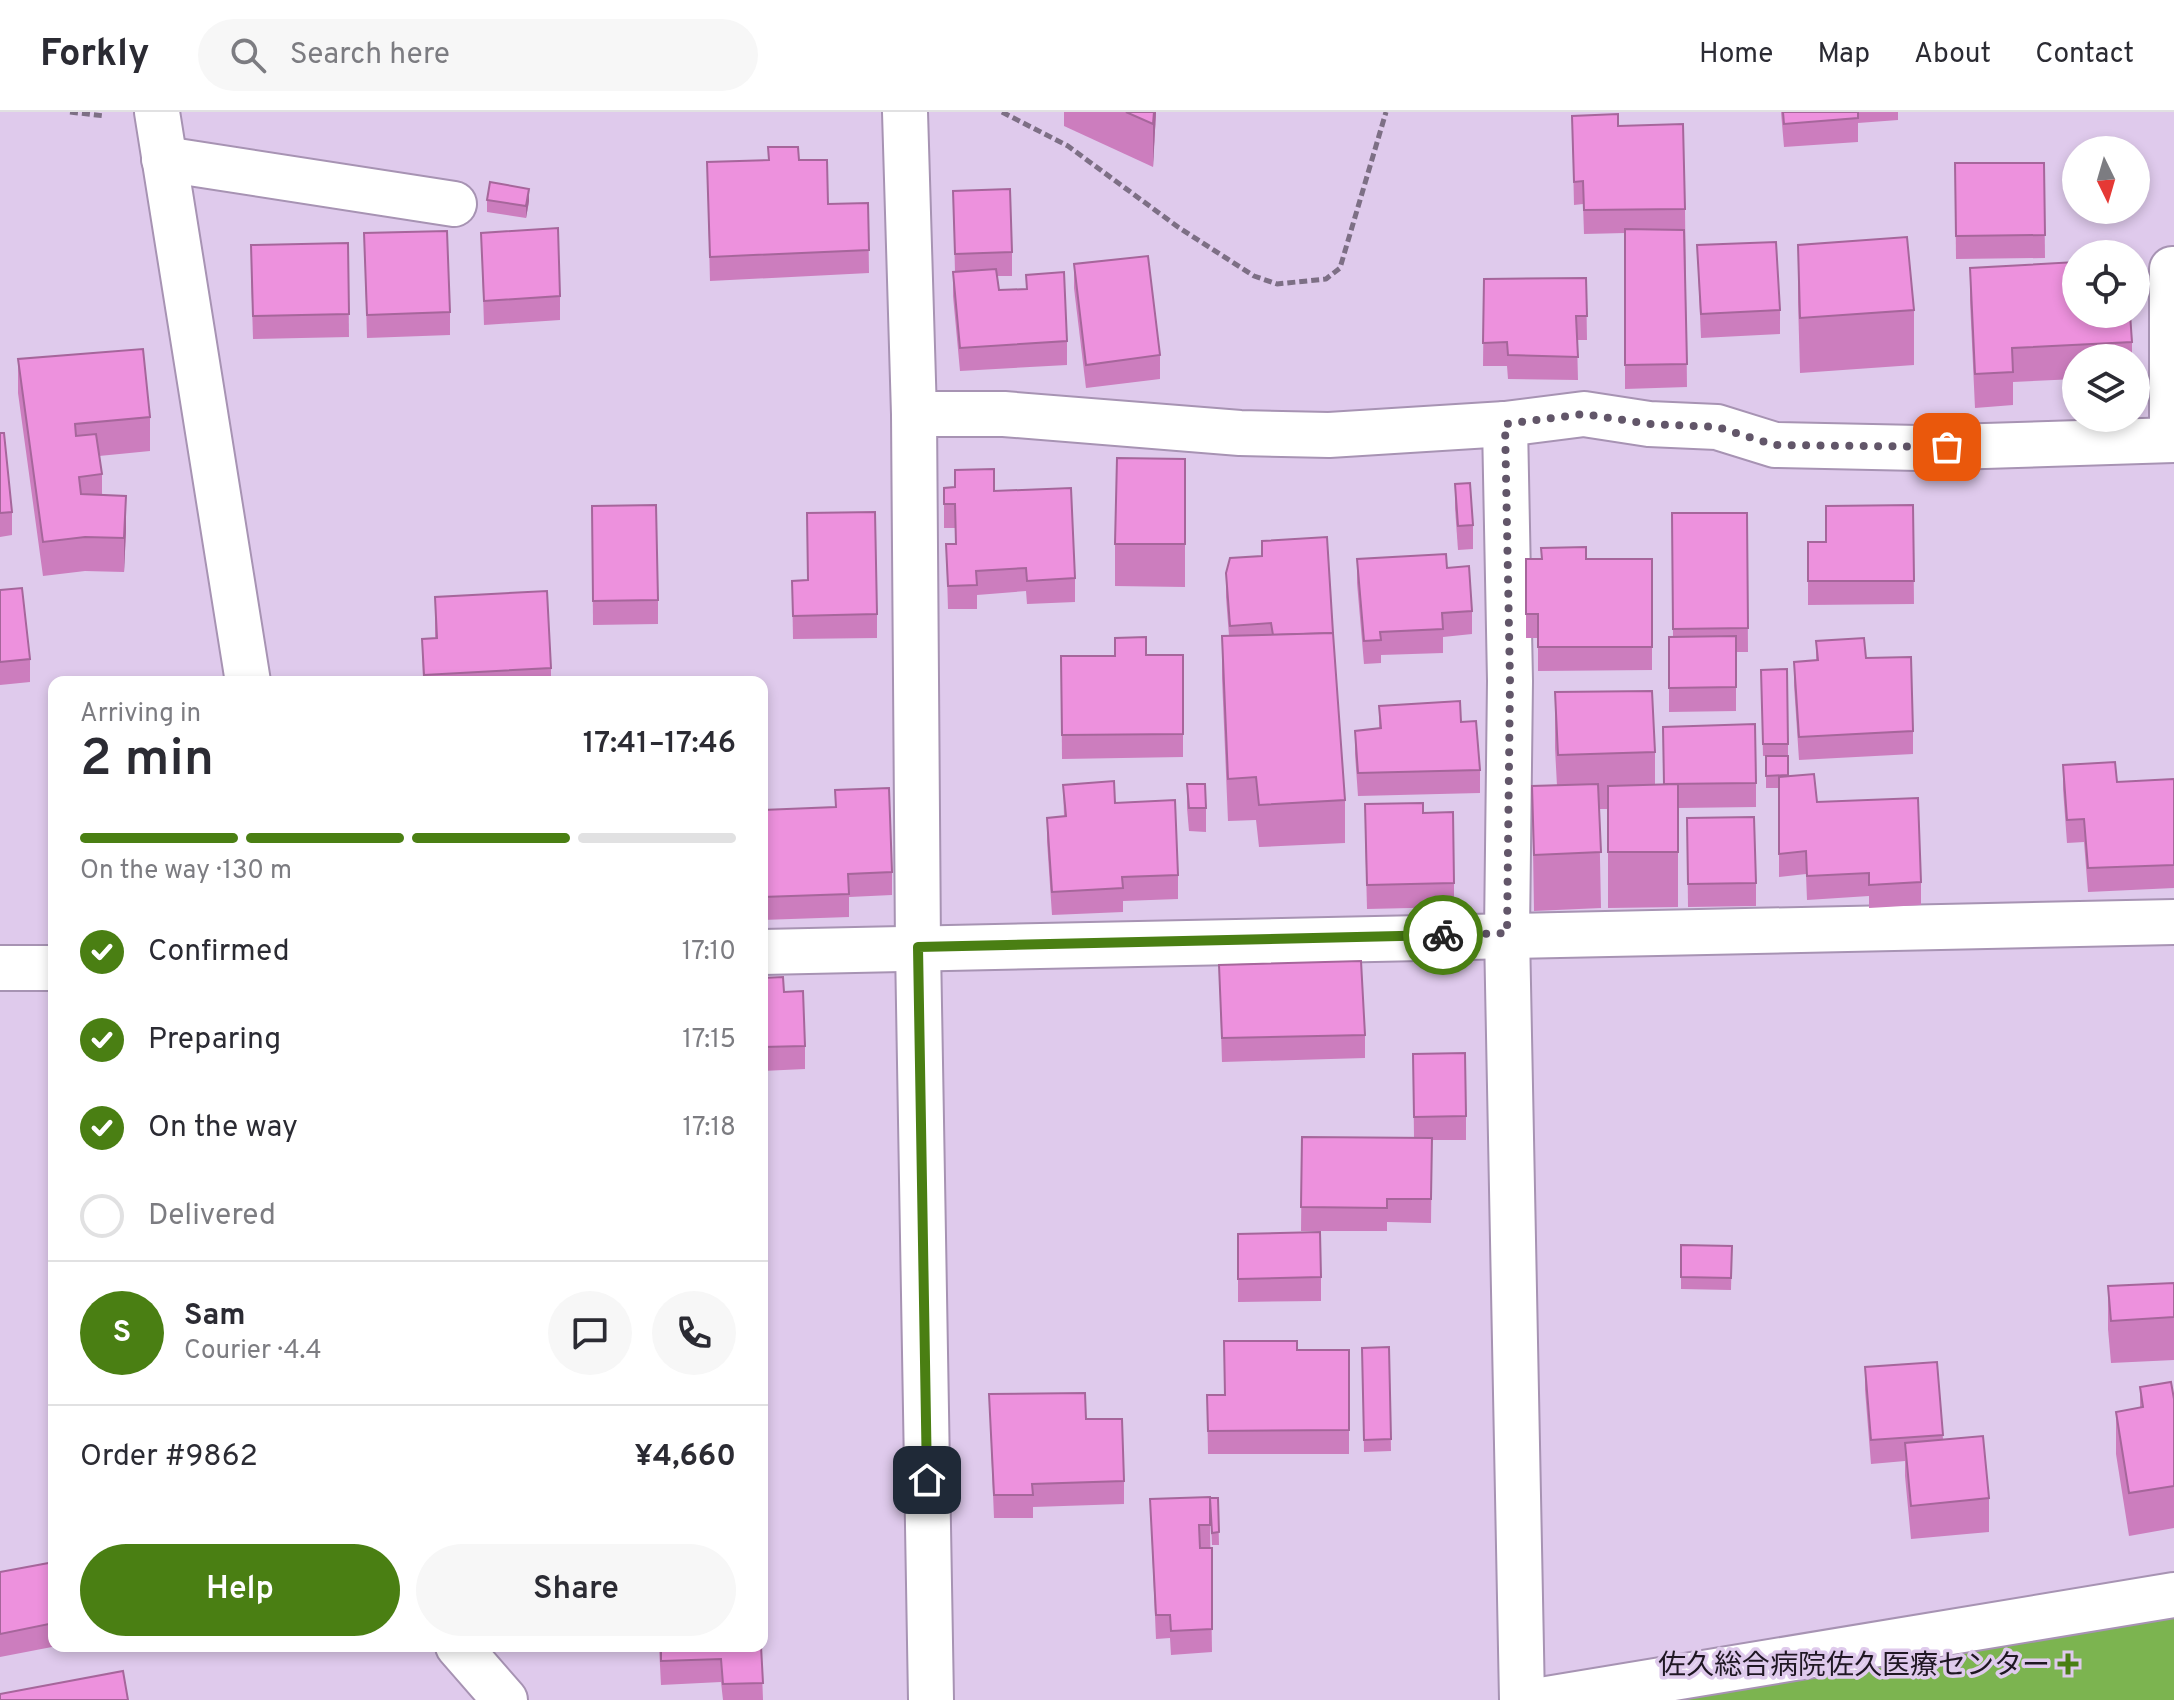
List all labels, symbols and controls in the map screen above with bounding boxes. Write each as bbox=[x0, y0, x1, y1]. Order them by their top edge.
search box bbox=[198, 19, 758, 91]
text: Forkly bbox=[40, 31, 150, 80]
icon: search bbox=[226, 33, 270, 77]
text: Search here bbox=[290, 37, 450, 74]
text: Home bbox=[1699, 37, 1773, 73]
text: Map bbox=[1817, 37, 1870, 73]
text: About bbox=[1914, 37, 1991, 73]
text: Contact bbox=[2035, 37, 2134, 73]
north arrow bbox=[2062, 136, 2150, 224]
map controls bbox=[2062, 136, 2150, 432]
button: locate bbox=[2062, 240, 2150, 328]
button: layers bbox=[2062, 344, 2150, 432]
pin bbox=[1913, 413, 1981, 481]
icon: bag bbox=[1925, 425, 1969, 469]
text: Arriving in bbox=[80, 698, 201, 731]
text: 17:41–17:46 bbox=[583, 726, 736, 763]
text: 2 min bbox=[80, 728, 214, 794]
text: On the way · 130 m bbox=[80, 855, 292, 888]
courier bbox=[1403, 895, 1483, 975]
icon: bike bbox=[1421, 913, 1465, 957]
icon: check bbox=[80, 930, 124, 974]
text: Confirmed bbox=[148, 934, 290, 971]
text: 17:10 bbox=[682, 936, 736, 969]
icon: check bbox=[80, 1018, 124, 1062]
text: Preparing bbox=[148, 1022, 281, 1059]
text: 17:15 bbox=[682, 1024, 736, 1057]
icon: check bbox=[80, 1106, 124, 1150]
text: On the way bbox=[148, 1110, 298, 1147]
text: 17:18 bbox=[682, 1112, 736, 1145]
text: Delivered bbox=[148, 1198, 276, 1235]
button: chat bbox=[548, 1291, 632, 1375]
button: phone bbox=[652, 1291, 736, 1375]
text: Sam bbox=[184, 1298, 246, 1335]
text: S bbox=[113, 1315, 131, 1352]
text: Courier · 4.4 bbox=[184, 1335, 322, 1368]
text: Order #9862 bbox=[80, 1439, 258, 1476]
text: ¥4,660 bbox=[635, 1439, 736, 1476]
pin bbox=[893, 1446, 961, 1514]
icon: home bbox=[905, 1458, 949, 1502]
button: Help bbox=[80, 1544, 400, 1636]
button: Share bbox=[416, 1544, 736, 1636]
place label: 佐久総合病院佐久医療センター bbox=[1658, 1649, 2050, 1685]
marker: 佐久総合病院佐久医療センター bbox=[2057, 1653, 2079, 1675]

